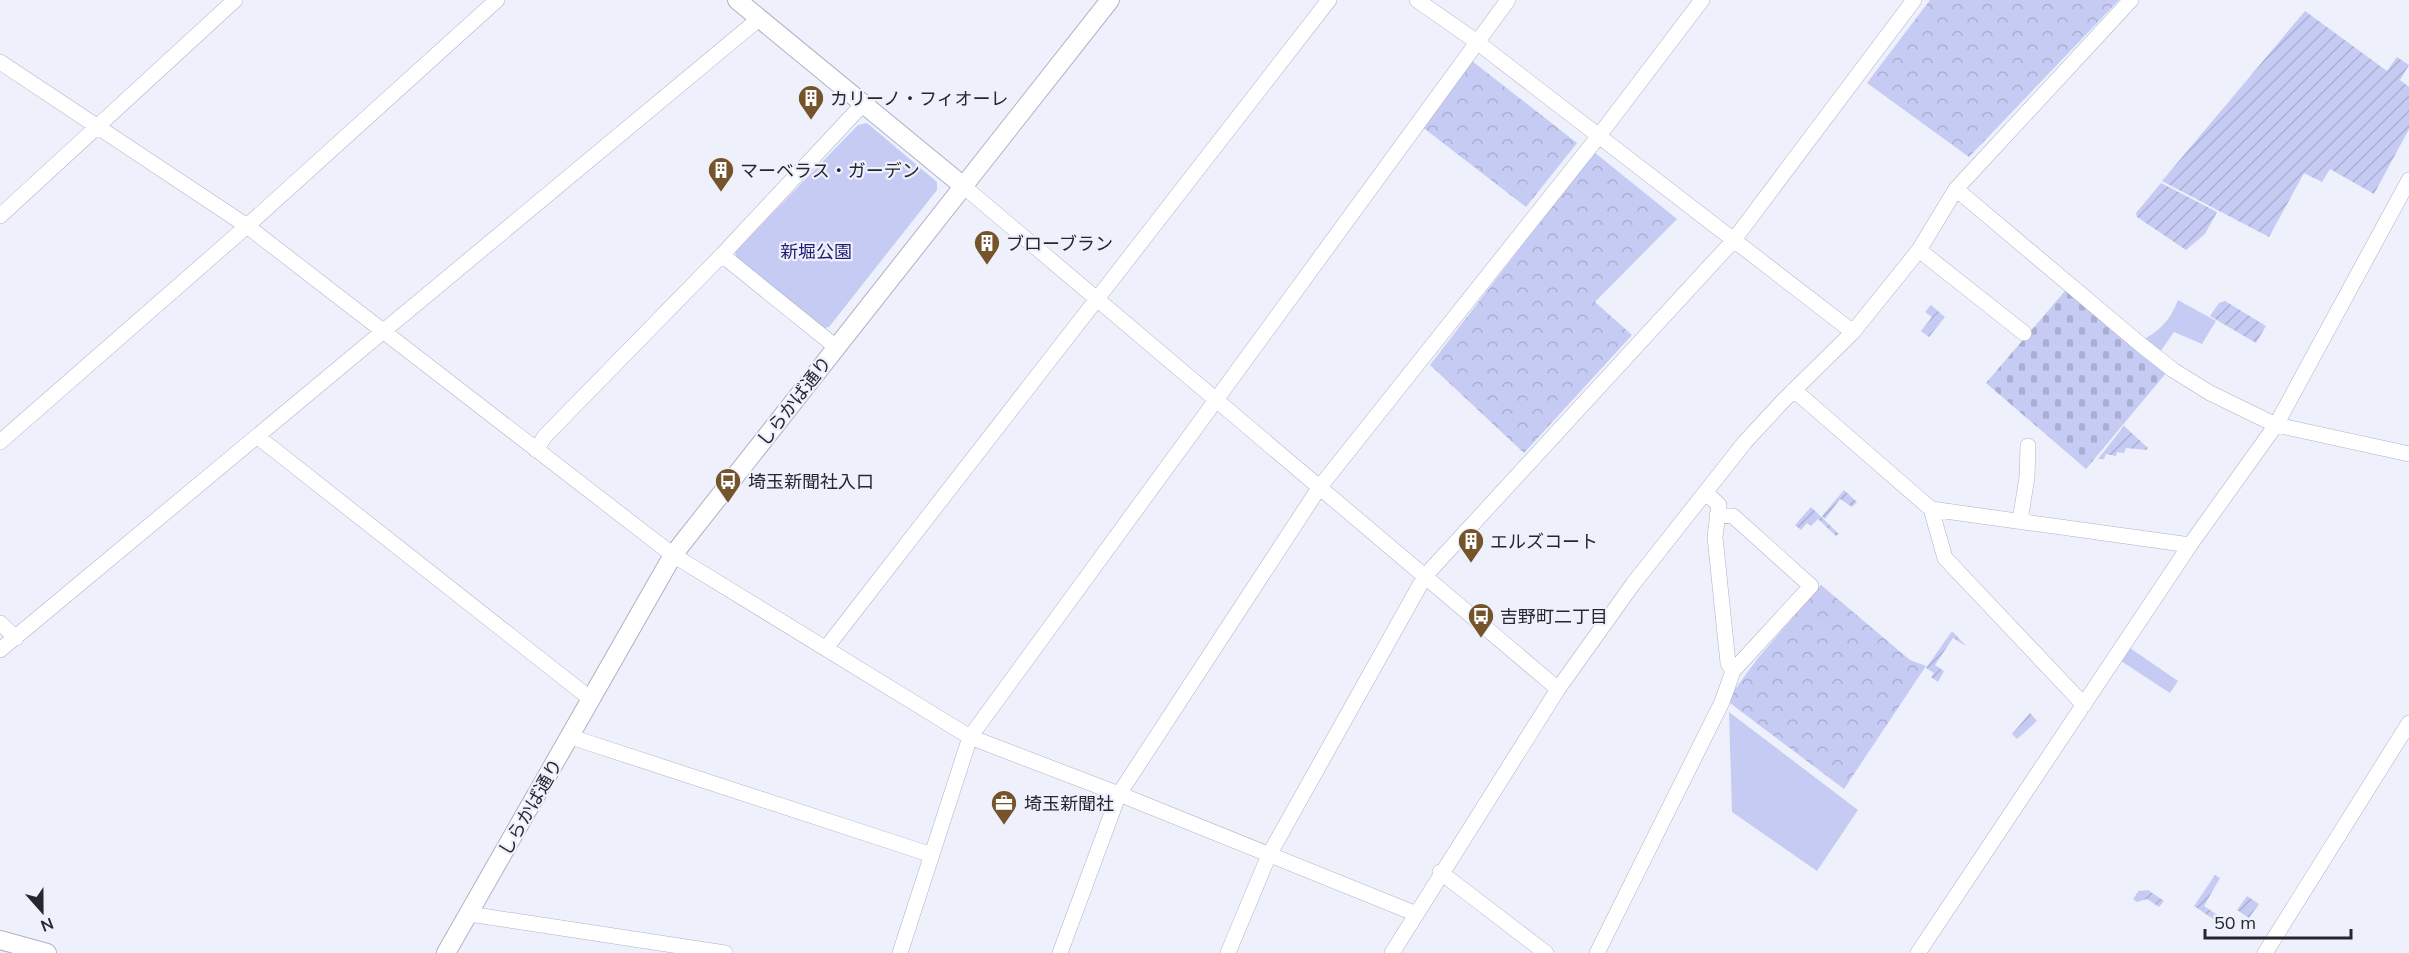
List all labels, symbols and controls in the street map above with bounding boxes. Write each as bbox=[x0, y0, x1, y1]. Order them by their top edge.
building icon: カリーノ・フィオーレ bbox=[796, 83, 826, 121]
place label: カリーノ・フィオーレ bbox=[830, 87, 1009, 110]
building icon: マーベラス・ガーデン bbox=[706, 155, 736, 193]
place label: マーベラス・ガーデン bbox=[740, 159, 920, 182]
building icon: ブローブラン bbox=[972, 228, 1002, 266]
place label: ブローブラン bbox=[1006, 232, 1113, 255]
park label: 新堀公園 bbox=[780, 240, 852, 263]
street label: しらかば通り bbox=[752, 351, 836, 451]
bus stop icon: 埼玉新聞社入口 bbox=[713, 466, 743, 504]
place label: 埼玉新聞社入口 bbox=[748, 470, 874, 493]
building icon: エルズコート bbox=[1456, 526, 1486, 564]
place label: エルズコート bbox=[1490, 530, 1598, 553]
bus stop icon: 吉野町二丁目 bbox=[1466, 601, 1496, 639]
place label: 吉野町二丁目 bbox=[1500, 605, 1608, 628]
street label: しらかば通り bbox=[493, 754, 567, 860]
office icon: 埼玉新聞社 bbox=[989, 788, 1019, 826]
place label: 埼玉新聞社 bbox=[1024, 792, 1114, 815]
north arrow bbox=[12, 881, 72, 941]
scale bar bbox=[2205, 902, 2350, 940]
text: 50 m bbox=[2214, 911, 2256, 934]
text: N bbox=[38, 914, 57, 937]

